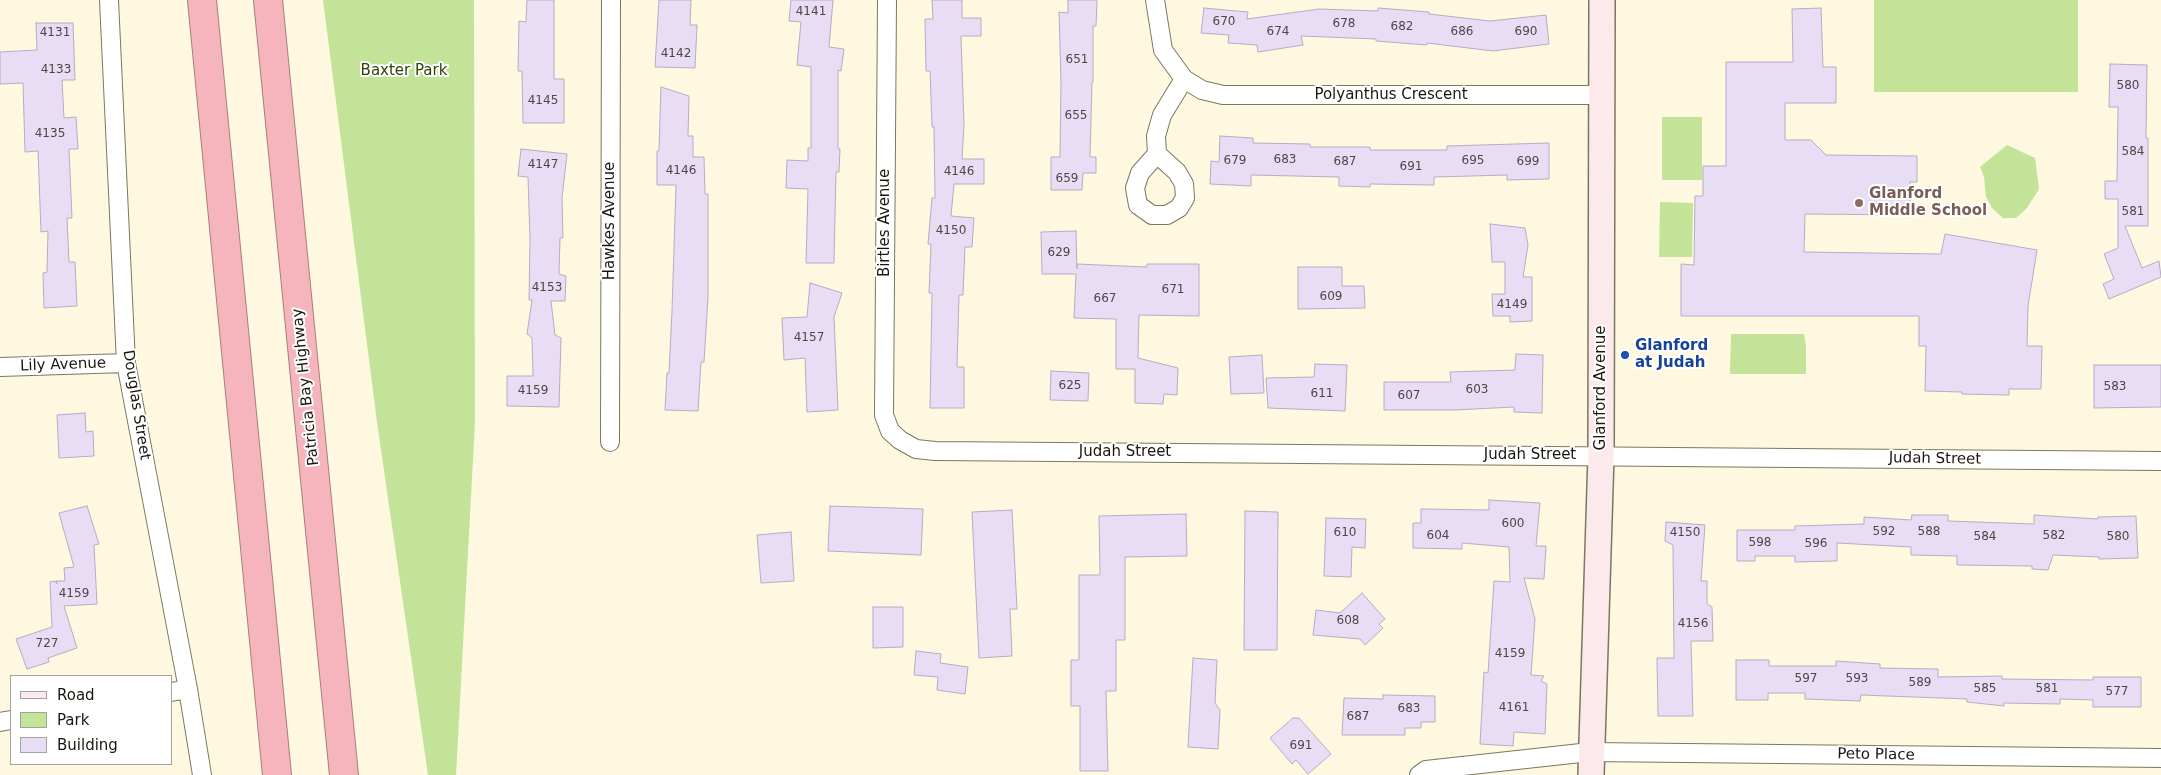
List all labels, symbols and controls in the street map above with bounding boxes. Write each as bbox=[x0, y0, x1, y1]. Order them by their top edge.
house number: 4141 bbox=[796, 5, 826, 19]
house number: 670 bbox=[1213, 15, 1235, 29]
house number: 678 bbox=[1333, 17, 1355, 31]
house number: 682 bbox=[1391, 20, 1413, 34]
house number: 674 bbox=[1267, 25, 1289, 39]
house number: 686 bbox=[1451, 25, 1473, 39]
house number: 690 bbox=[1515, 25, 1537, 39]
house number: 4131 bbox=[40, 26, 70, 40]
house number: 4142 bbox=[661, 47, 691, 61]
house number: 651 bbox=[1066, 53, 1088, 67]
park label: Baxter Park bbox=[361, 62, 447, 80]
house number: 4133 bbox=[41, 63, 71, 77]
house number: 580 bbox=[2117, 79, 2139, 93]
street label: Polyanthus Crescent bbox=[1314, 86, 1468, 104]
house number: 4145 bbox=[528, 94, 558, 108]
house number: 655 bbox=[1065, 109, 1087, 123]
house number: 4135 bbox=[35, 127, 65, 141]
house number: 584 bbox=[2122, 145, 2144, 159]
house number: 683 bbox=[1274, 153, 1296, 167]
house number: 679 bbox=[1224, 154, 1246, 168]
house number: 695 bbox=[1462, 154, 1484, 168]
house number: 687 bbox=[1334, 155, 1356, 169]
house number: 699 bbox=[1517, 155, 1539, 169]
house number: 4147 bbox=[528, 158, 558, 172]
house number: 691 bbox=[1400, 160, 1422, 174]
street label: Hawkes Avenue bbox=[601, 162, 619, 280]
house number: 4146 bbox=[666, 164, 696, 178]
house number: 4146 bbox=[944, 165, 974, 179]
street label: Birtles Avenue bbox=[876, 169, 894, 277]
house number: 659 bbox=[1056, 172, 1078, 186]
place label: Glanford Middle School bbox=[1869, 185, 1987, 220]
marker: Glanford Middle School bbox=[1853, 197, 1865, 209]
house number: 581 bbox=[2122, 205, 2144, 219]
house number: 4150 bbox=[936, 224, 966, 238]
house number: 629 bbox=[1048, 246, 1070, 260]
house number: 4153 bbox=[532, 281, 562, 295]
house number: 671 bbox=[1162, 283, 1184, 297]
house number: 609 bbox=[1320, 290, 1342, 304]
house number: 667 bbox=[1094, 292, 1116, 306]
house number: 4149 bbox=[1497, 298, 1527, 312]
street label: Patricia Bay Highway bbox=[289, 307, 323, 467]
street label: Glanford Avenue bbox=[1592, 326, 1610, 450]
house number: 4157 bbox=[794, 331, 824, 345]
place label: Glanford at Judah bbox=[1635, 337, 1708, 372]
street label: Douglas Street bbox=[118, 349, 154, 461]
marker: Glanford at Judah bbox=[1619, 349, 1631, 361]
street label: Lily Avenue bbox=[20, 355, 106, 375]
house number: 625 bbox=[1059, 379, 1081, 393]
house number: 583 bbox=[2104, 380, 2126, 394]
house number: 603 bbox=[1466, 383, 1488, 397]
house number: 4159 bbox=[518, 384, 548, 398]
house number: 611 bbox=[1311, 387, 1333, 401]
house number: 607 bbox=[1398, 389, 1420, 403]
street label: Judah Street bbox=[1079, 443, 1171, 461]
street label: Judah Street bbox=[1484, 446, 1576, 464]
street label: Judah Street bbox=[1889, 449, 1981, 469]
house number: 600 bbox=[1502, 517, 1524, 531]
house number: 592 bbox=[1873, 525, 1895, 539]
house number: 588 bbox=[1918, 525, 1940, 539]
house number: 610 bbox=[1334, 526, 1356, 540]
house number: 4150 bbox=[1670, 526, 1700, 540]
house number: 604 bbox=[1427, 529, 1449, 543]
house number: 582 bbox=[2043, 529, 2065, 543]
house number: 584 bbox=[1974, 530, 1996, 544]
house number: 580 bbox=[2107, 530, 2129, 544]
house number: 598 bbox=[1749, 536, 1771, 550]
house number: 596 bbox=[1805, 537, 1827, 551]
house number: 4159 bbox=[59, 587, 89, 601]
house number: 608 bbox=[1337, 614, 1359, 628]
house number: 4156 bbox=[1678, 617, 1708, 631]
house number: 727 bbox=[36, 637, 58, 651]
house number: 4159 bbox=[1495, 647, 1525, 661]
house number: 597 bbox=[1795, 672, 1817, 686]
house number: 593 bbox=[1846, 672, 1868, 686]
legend bbox=[10, 675, 172, 765]
house number: 589 bbox=[1909, 676, 1931, 690]
house number: 585 bbox=[1974, 682, 1996, 696]
house number: 581 bbox=[2036, 682, 2058, 696]
house number: 577 bbox=[2106, 685, 2128, 699]
text: Road bbox=[57, 686, 95, 704]
house number: 4161 bbox=[1499, 701, 1529, 715]
house number: 683 bbox=[1398, 702, 1420, 716]
house number: 687 bbox=[1347, 710, 1369, 724]
text: Park bbox=[57, 711, 89, 729]
text: Building bbox=[57, 736, 118, 754]
house number: 691 bbox=[1290, 739, 1312, 753]
street label: Peto Place bbox=[1837, 745, 1915, 765]

